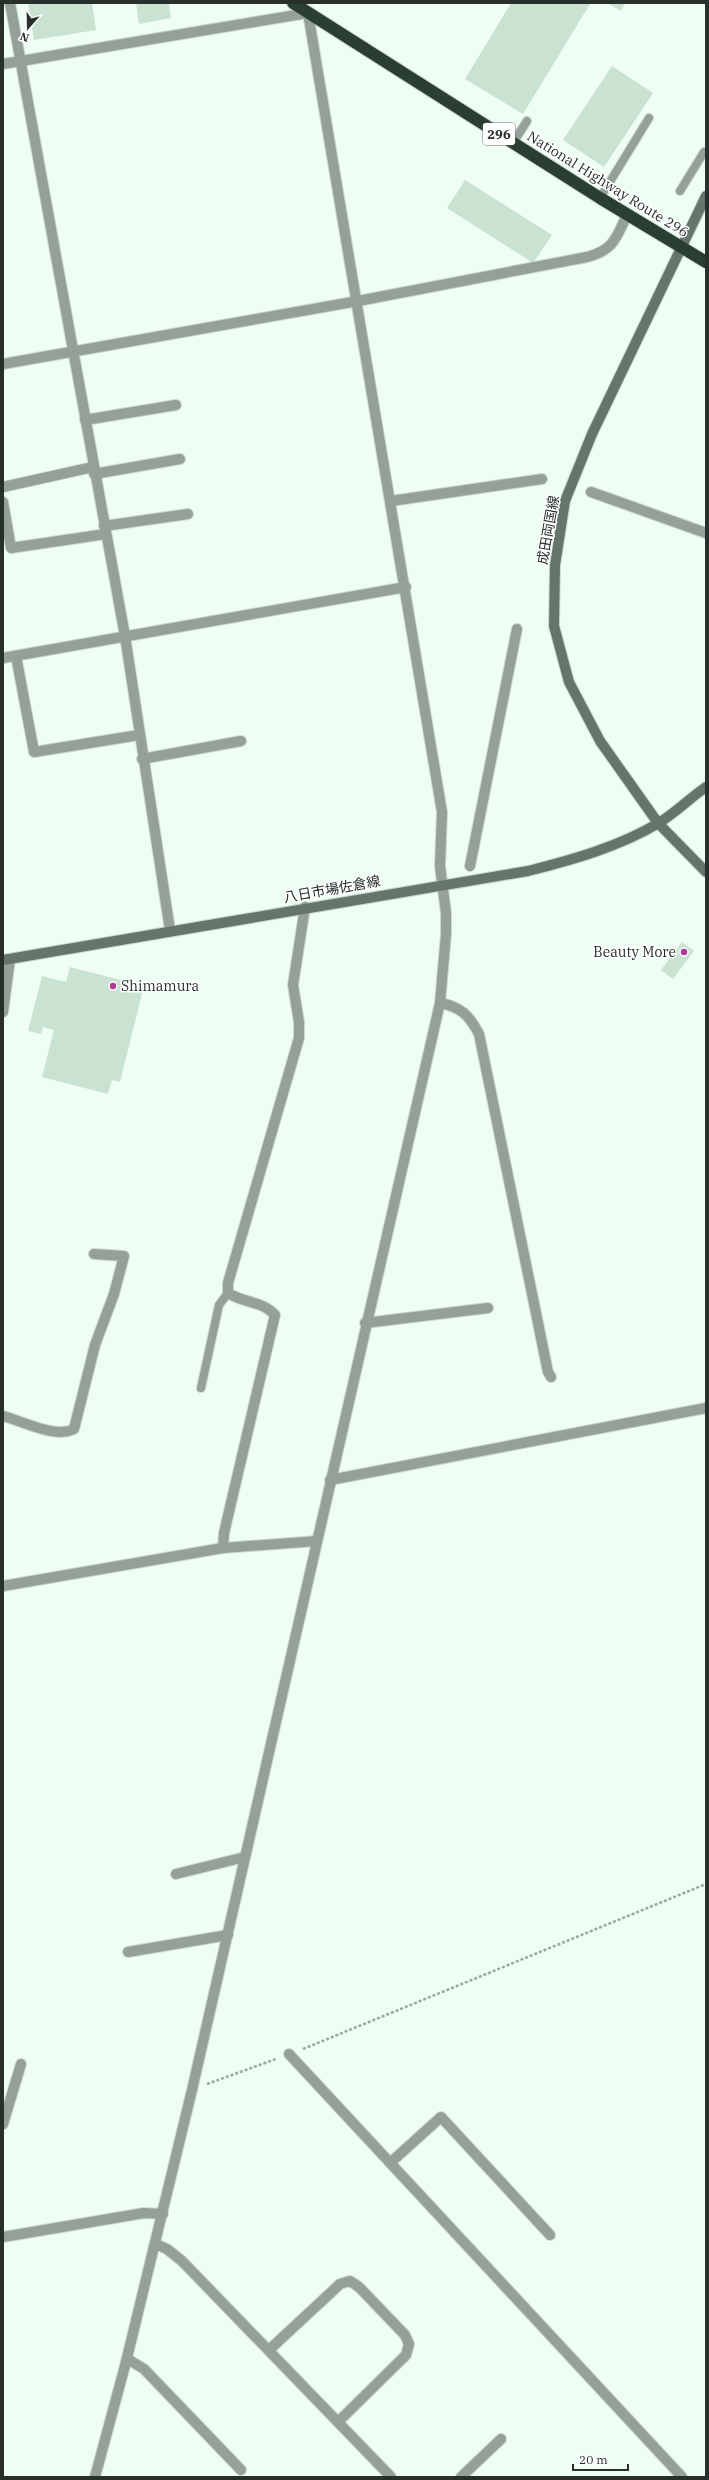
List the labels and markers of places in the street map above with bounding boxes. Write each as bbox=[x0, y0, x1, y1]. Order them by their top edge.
place label: Beauty More bbox=[593, 943, 676, 961]
marker: Beauty More bbox=[679, 947, 689, 957]
place label: Shimamura bbox=[121, 977, 200, 995]
marker: Shimamura bbox=[108, 981, 118, 991]

